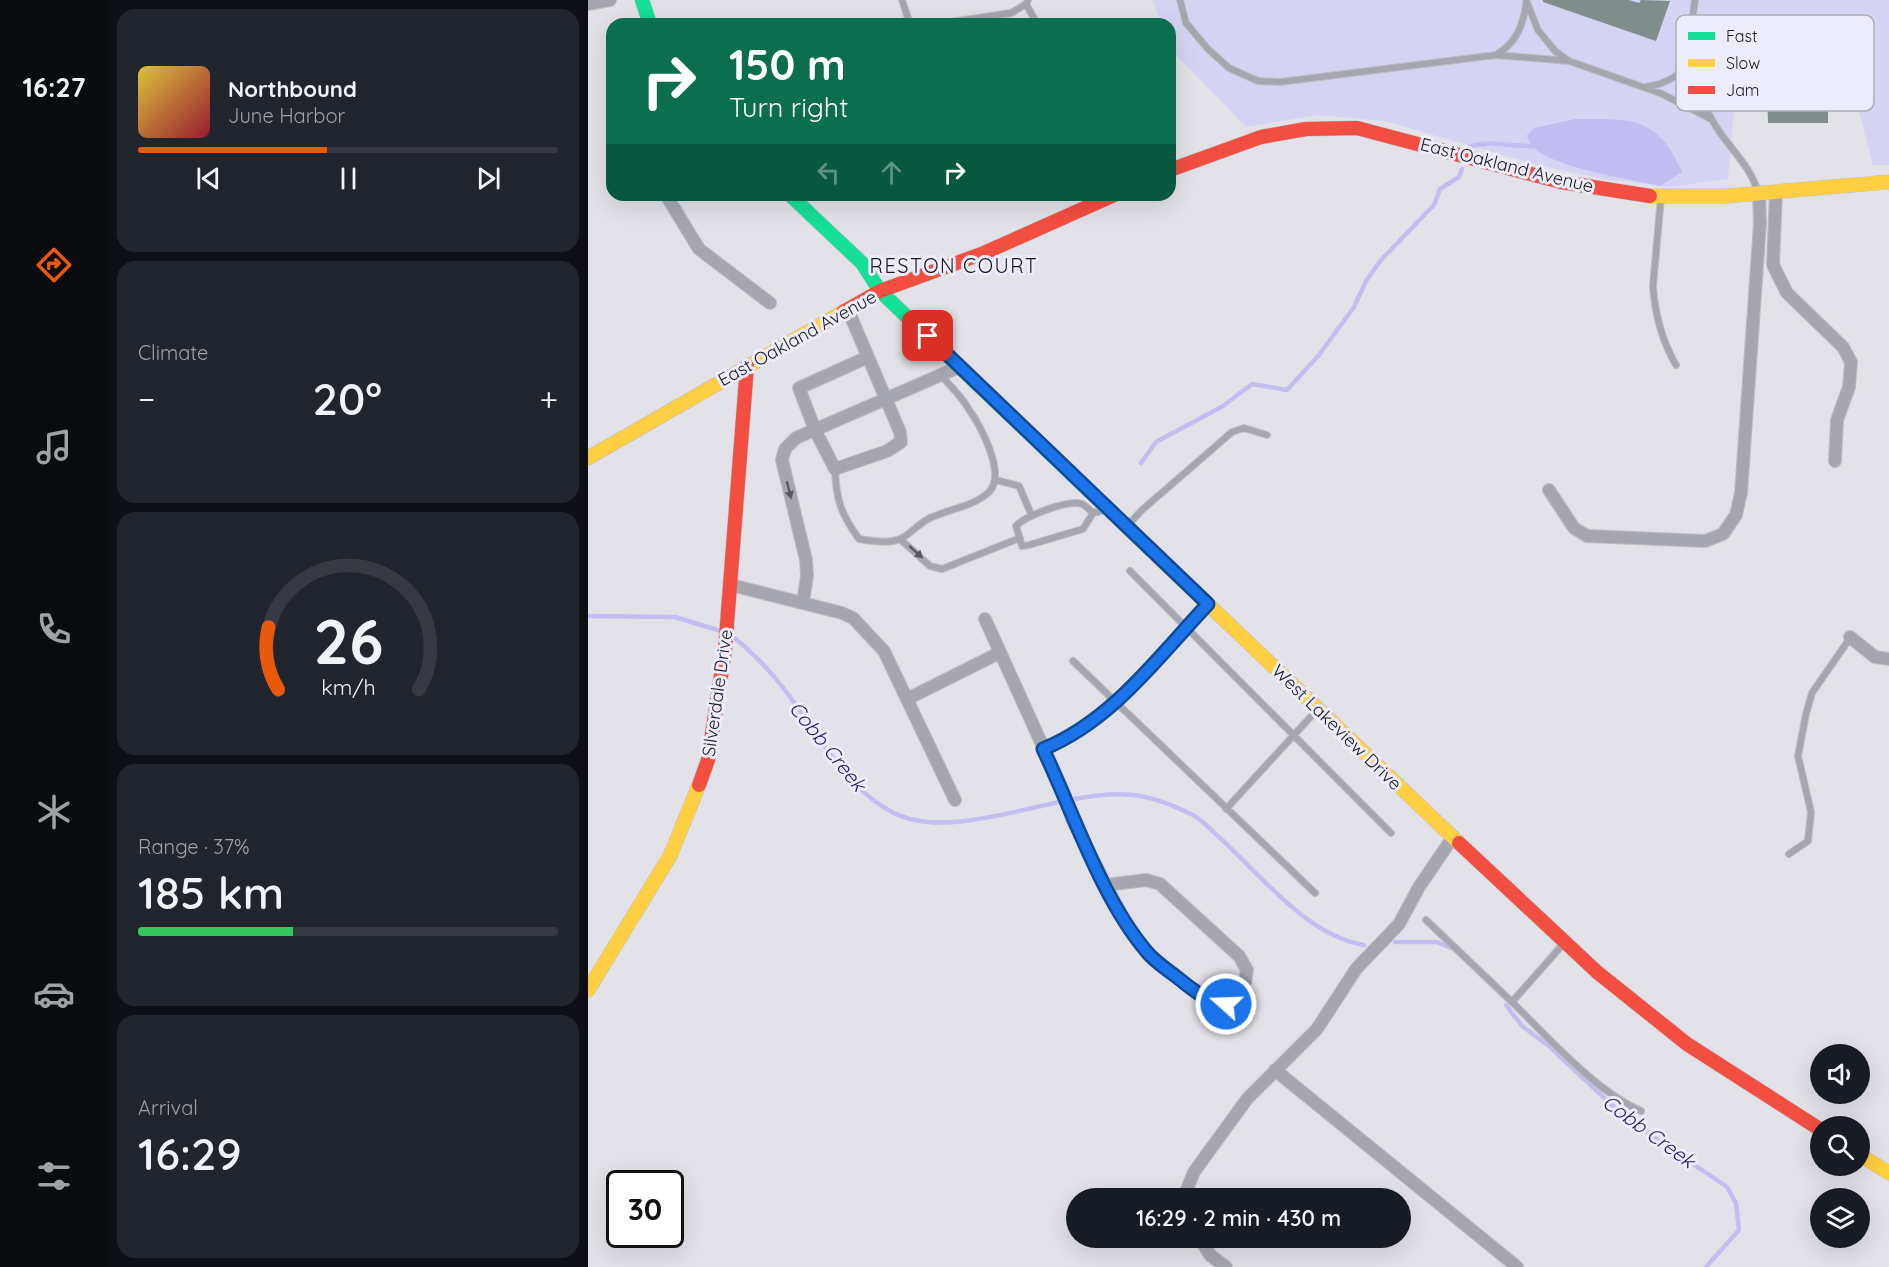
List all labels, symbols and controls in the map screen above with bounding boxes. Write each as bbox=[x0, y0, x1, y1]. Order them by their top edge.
legend bbox=[1676, 15, 1874, 111]
text: Fast bbox=[1726, 26, 1757, 46]
text: 150 m bbox=[729, 38, 846, 91]
icon: right bbox=[630, 42, 708, 120]
text: Slow bbox=[1726, 53, 1760, 73]
text: 16:27 bbox=[23, 70, 86, 104]
text: Northbound bbox=[228, 75, 357, 103]
text: Jam bbox=[1726, 80, 1759, 100]
text: Turn right bbox=[729, 90, 848, 124]
text: June Harbor bbox=[228, 103, 345, 128]
street label: East Oakland Avenue bbox=[1418, 132, 1596, 198]
icon: left bbox=[812, 156, 845, 189]
icon: ahead bbox=[875, 156, 908, 189]
icon: right bbox=[938, 156, 971, 189]
icon: previous bbox=[192, 162, 225, 195]
icon: pause bbox=[332, 162, 365, 195]
icon: next bbox=[472, 162, 505, 195]
icon: directions bbox=[33, 244, 75, 286]
district label: RESTON COURT bbox=[870, 253, 1038, 278]
street label: East Oakland Avenue bbox=[714, 285, 880, 391]
pin bbox=[902, 310, 953, 361]
icon: arrive bbox=[911, 319, 944, 352]
text: Climate bbox=[138, 340, 208, 365]
text: 20° bbox=[313, 370, 382, 426]
text: − bbox=[138, 378, 155, 419]
text: + bbox=[539, 378, 558, 419]
icon: music bbox=[33, 426, 75, 468]
one-way arrow bbox=[785, 481, 795, 500]
one-way arrow bbox=[908, 545, 923, 559]
text: 26 bbox=[313, 603, 383, 681]
icon: phone bbox=[33, 608, 75, 650]
street label: Silverdale Drive bbox=[697, 628, 737, 758]
street label: West Lakeview Drive bbox=[1267, 659, 1407, 795]
text: km/h bbox=[321, 675, 375, 701]
water label: Cobb Creek bbox=[784, 696, 873, 798]
icon: climate bbox=[33, 791, 75, 833]
text: Range · 37% bbox=[138, 834, 250, 859]
text: 185 km bbox=[138, 864, 284, 920]
position arrow bbox=[1194, 972, 1258, 1036]
icon: car bbox=[33, 973, 75, 1015]
map controls bbox=[1810, 1044, 1870, 1248]
button: sound bbox=[1810, 1044, 1870, 1104]
water label: Cobb Creek bbox=[1598, 1089, 1702, 1174]
text: Arrival bbox=[138, 1095, 198, 1120]
button: search bbox=[1810, 1116, 1870, 1176]
text: 16:29 bbox=[138, 1125, 242, 1181]
icon: filters bbox=[33, 1155, 75, 1197]
speed limit sign: 30 bbox=[606, 1170, 684, 1248]
button: layers bbox=[1810, 1188, 1870, 1248]
text: 16:29 · 2 min · 430 m bbox=[1136, 1204, 1341, 1232]

